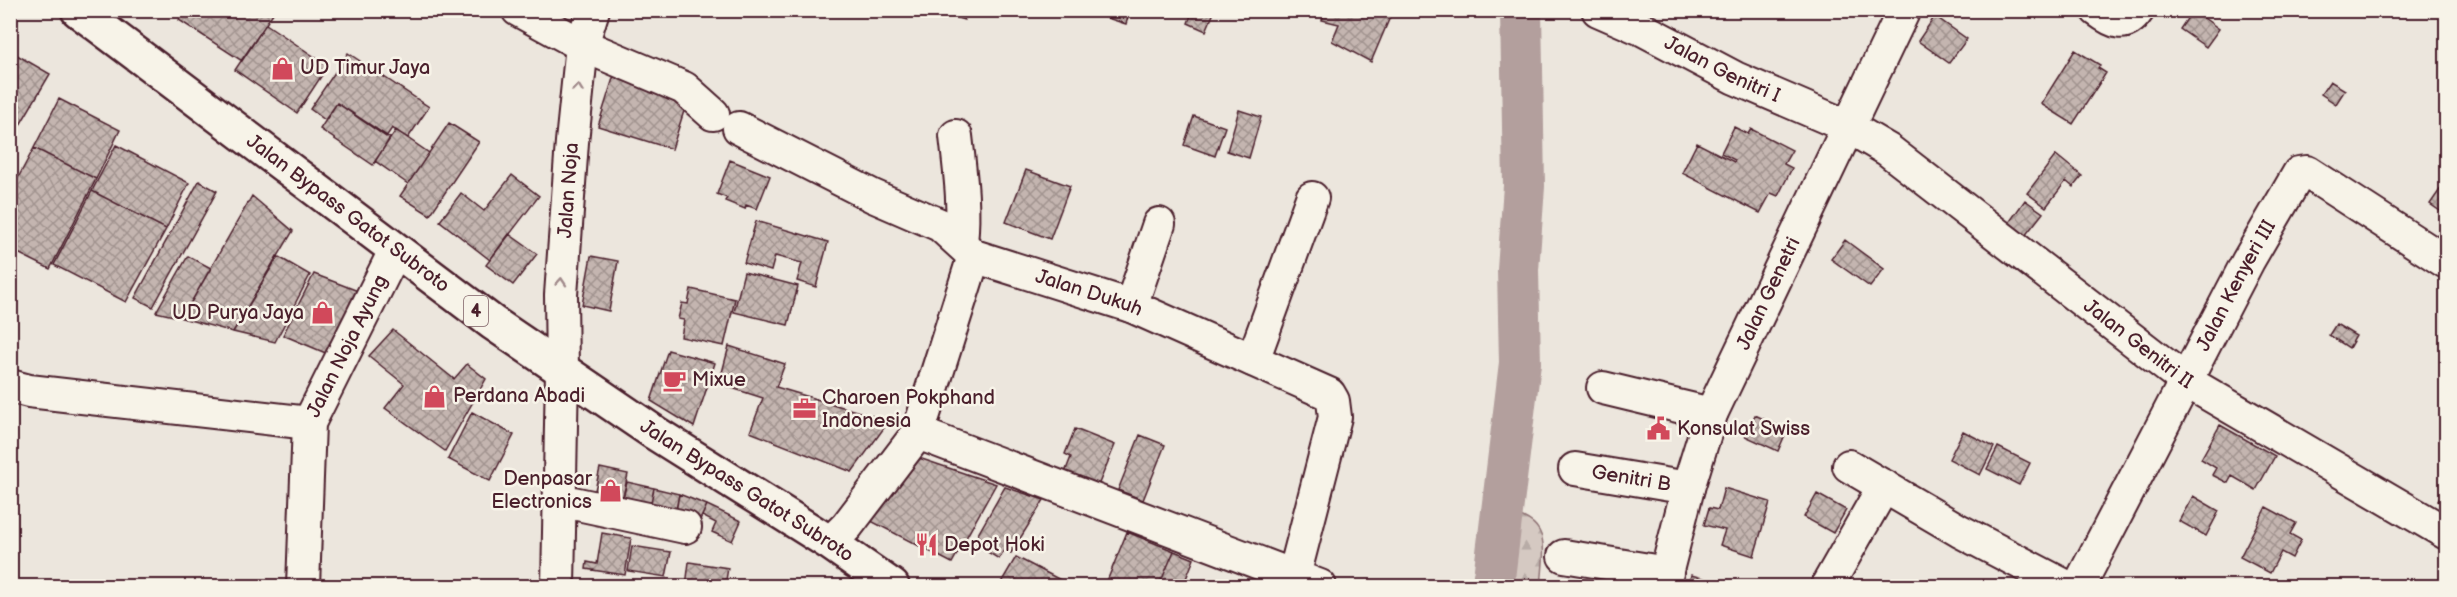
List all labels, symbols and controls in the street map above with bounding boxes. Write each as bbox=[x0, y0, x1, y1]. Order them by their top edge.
street label: Jalan Genitri I bbox=[1660, 31, 1784, 108]
shop icon: UD Timur Jaya bbox=[269, 55, 295, 81]
place label: UD Timur Jaya bbox=[300, 56, 430, 80]
one-way arrow bbox=[571, 83, 583, 93]
street label: Jalan Bypass Gatot Subroto bbox=[242, 129, 454, 298]
street label: Jalan Noja bbox=[553, 142, 584, 239]
street label: Jalan Kenyeri III bbox=[2191, 216, 2281, 355]
street label: Jalan Genetri bbox=[1731, 234, 1806, 354]
street label: Jalan Dukuh bbox=[1032, 264, 1146, 322]
street label: Jalan Noja Ayung bbox=[302, 271, 393, 421]
one-way arrow bbox=[555, 278, 568, 287]
street label: Jalan Genitri II bbox=[2079, 294, 2197, 394]
road number: 4 bbox=[464, 296, 488, 326]
shop icon: UD Purya Jaya bbox=[309, 300, 335, 326]
place label: UD Purya Jaya bbox=[172, 301, 304, 325]
cafe icon: Mixue bbox=[661, 367, 687, 393]
place label: Mixue bbox=[692, 368, 746, 392]
shop icon: Perdana Abadi bbox=[422, 383, 448, 409]
place label: Perdana Abadi bbox=[453, 384, 585, 408]
place label: Charoen Pokphand Indonesia bbox=[822, 386, 995, 433]
office icon: Charoen Pokphand Indonesia bbox=[791, 396, 817, 422]
street label: Jalan Bypass Gatot Subroto bbox=[635, 414, 858, 568]
public building icon: Konsulat Swiss bbox=[1646, 416, 1672, 442]
place label: Konsulat Swiss bbox=[1677, 417, 1810, 441]
street label: Genitri B bbox=[1590, 460, 1673, 497]
place label: Denpasar Electronics bbox=[491, 467, 593, 514]
shop icon: Denpasar Electronics bbox=[597, 478, 623, 504]
restaurant icon: Depot Hoki bbox=[913, 532, 939, 558]
place label: Depot Hoki bbox=[944, 533, 1045, 557]

